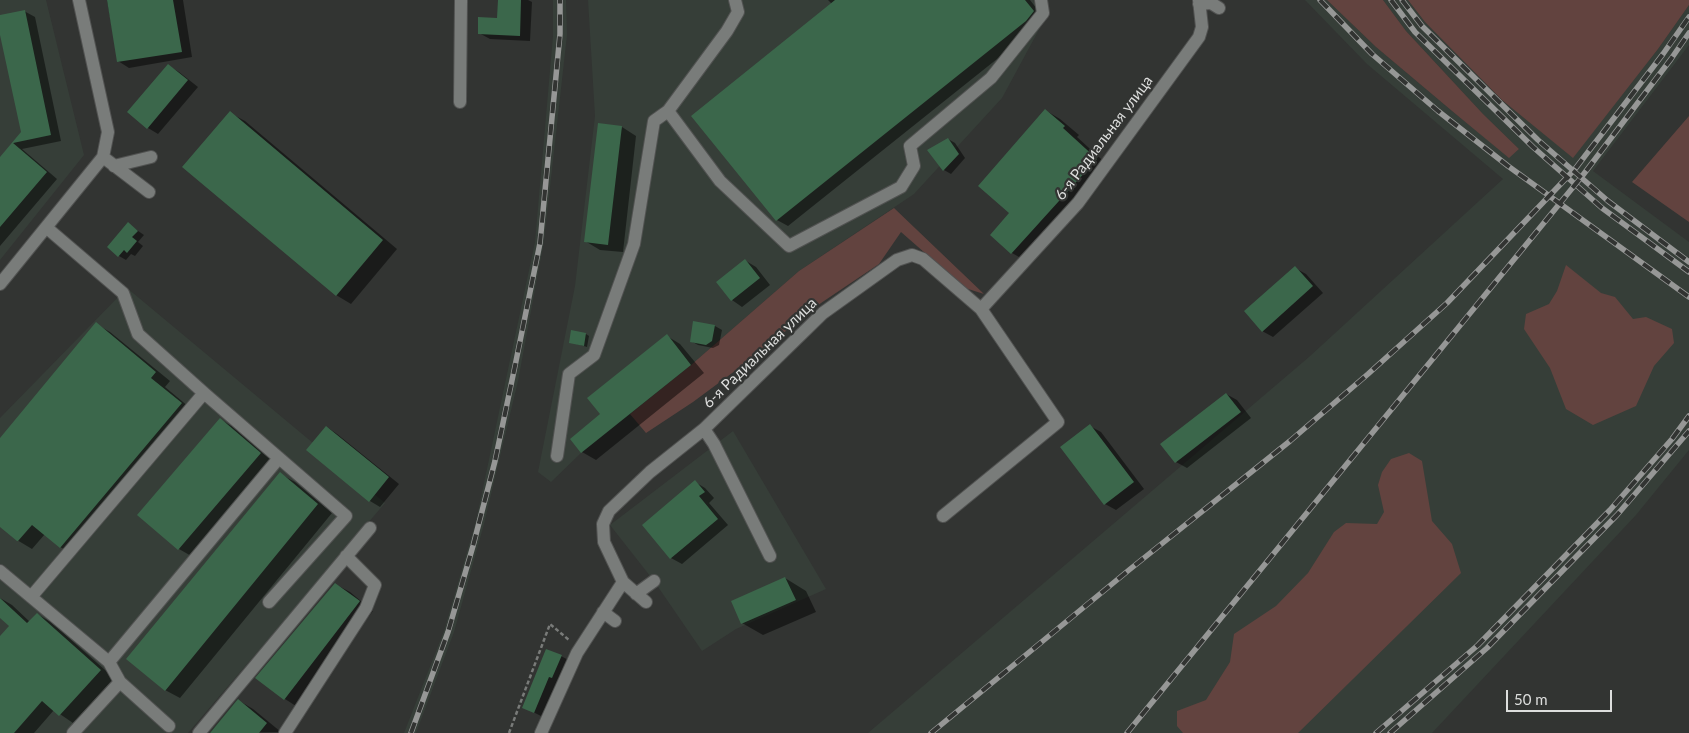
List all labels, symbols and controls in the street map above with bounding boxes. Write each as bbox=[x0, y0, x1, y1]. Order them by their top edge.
street label: 6-я Радиальная улица bbox=[1051, 72, 1157, 204]
street label: 6-я Радиальная улица bbox=[699, 294, 821, 412]
scale bar bbox=[1509, 680, 1615, 712]
text: 50 m bbox=[1514, 690, 1548, 708]

